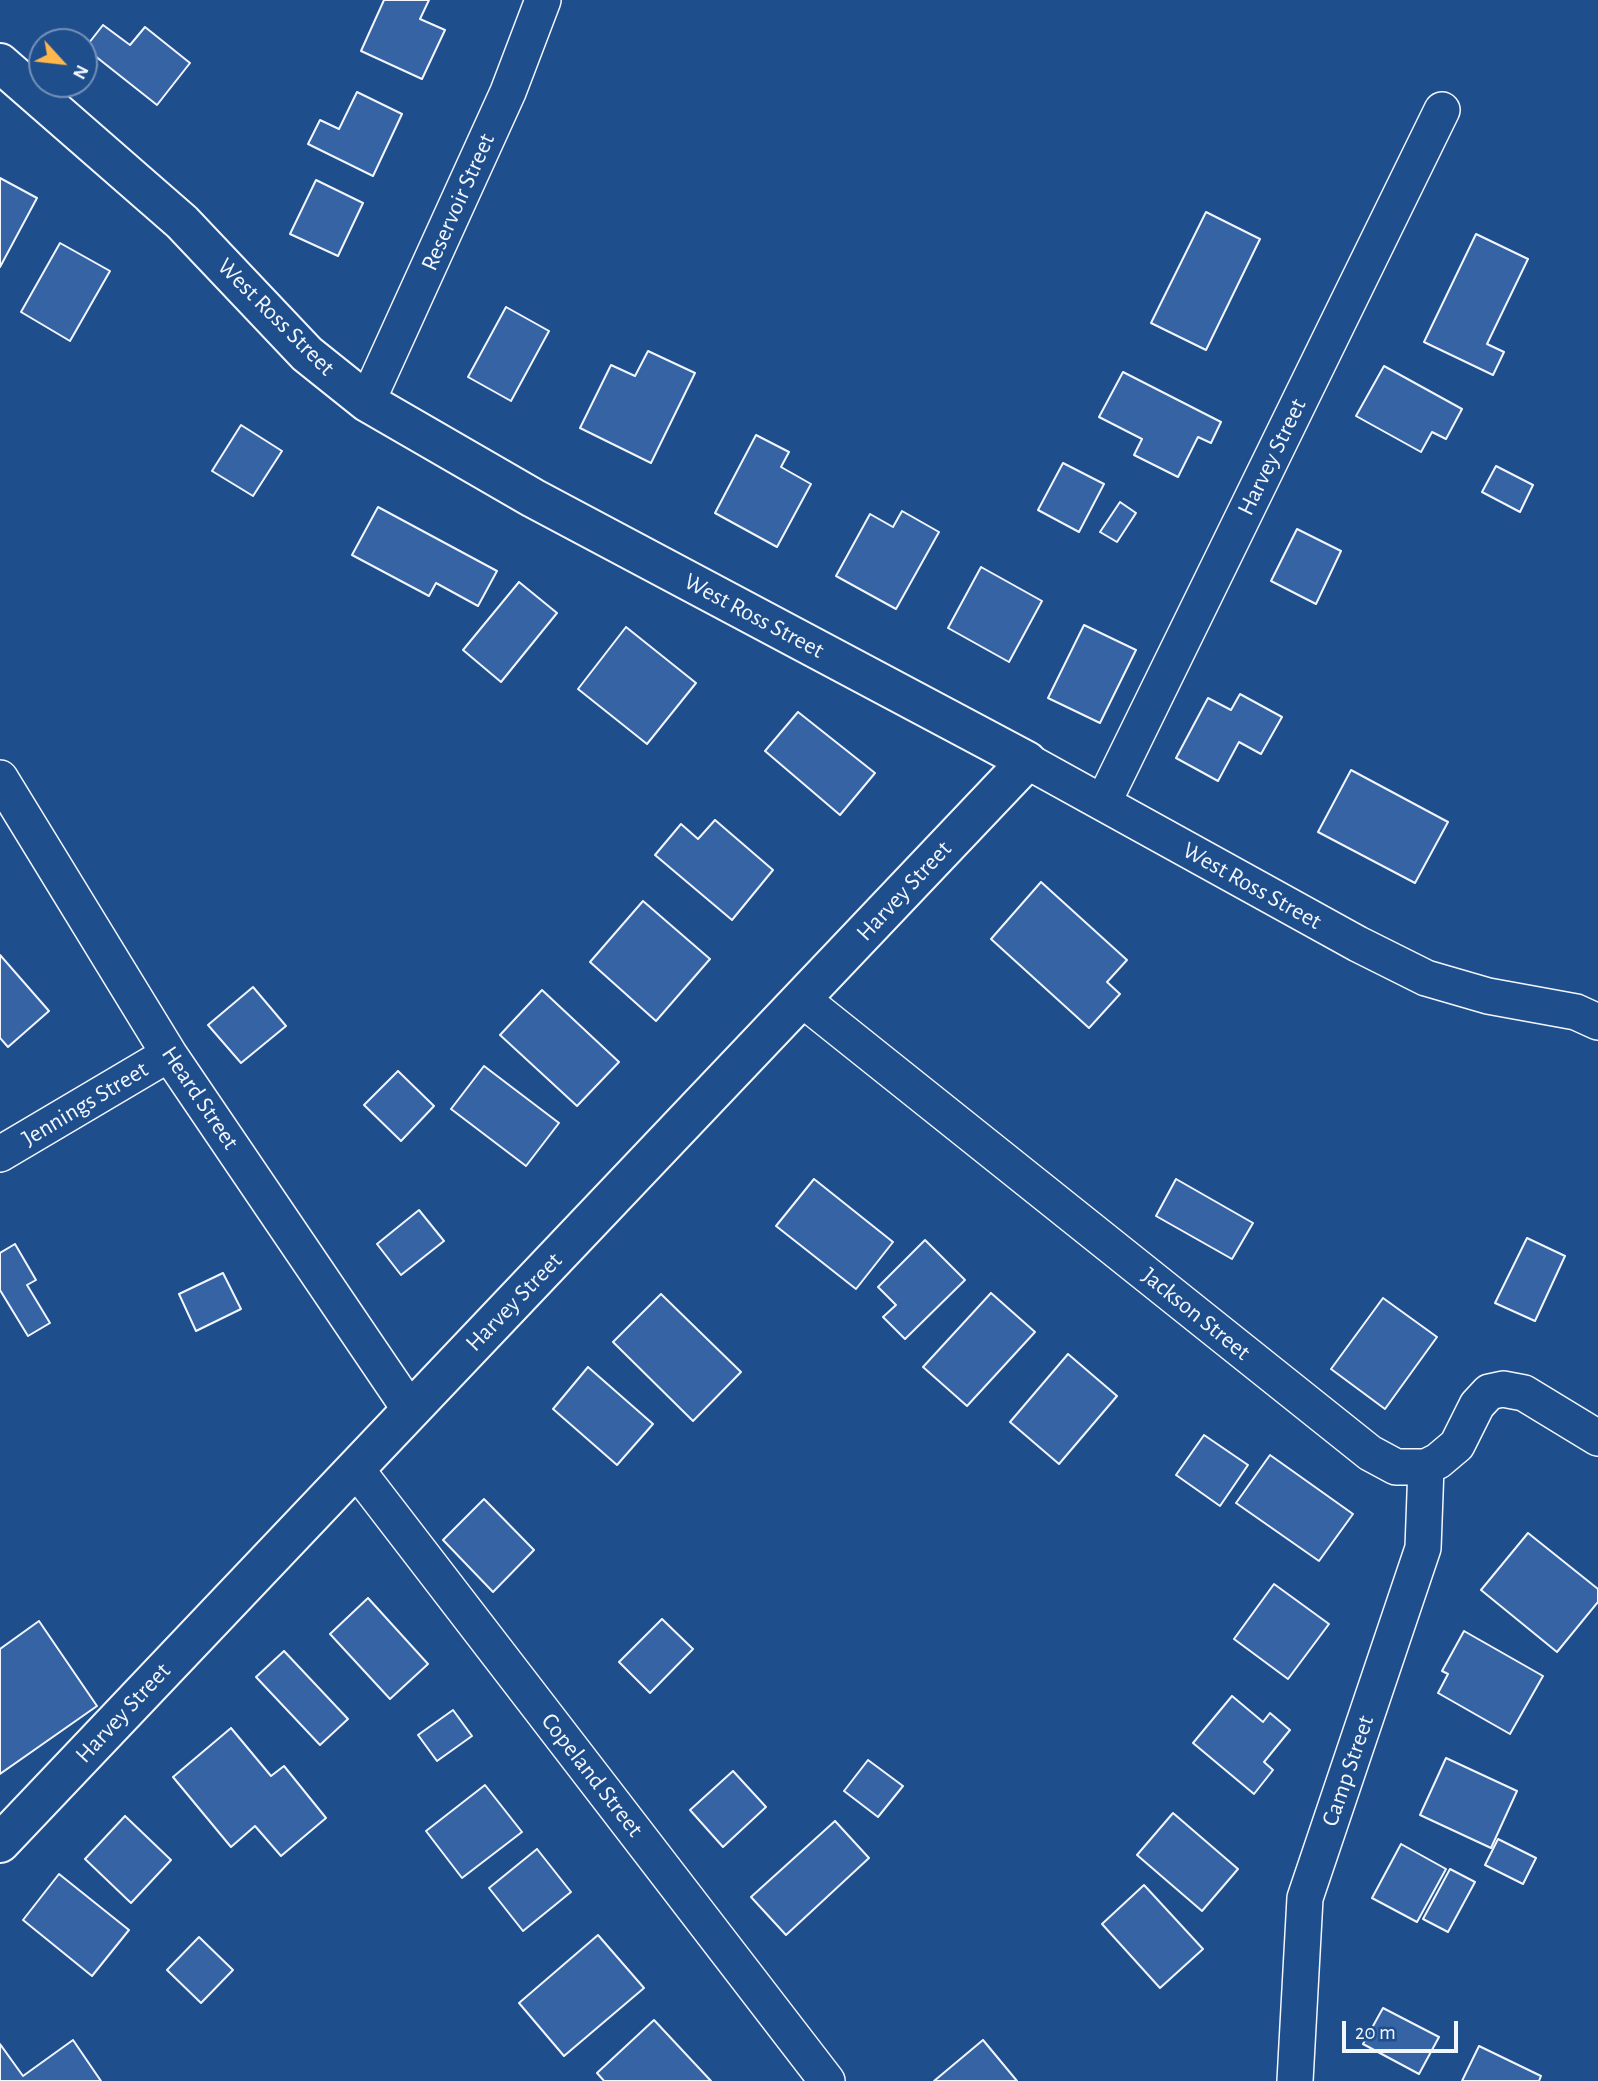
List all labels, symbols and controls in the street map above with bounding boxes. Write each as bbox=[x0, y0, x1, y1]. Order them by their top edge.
north arrow bbox=[28, 28, 98, 98]
text: N bbox=[69, 62, 92, 82]
street label: Reservoir Street bbox=[415, 129, 501, 275]
street label: West Ross Street bbox=[211, 252, 341, 382]
street label: Harvey Street bbox=[1231, 394, 1313, 520]
street label: West Ross Street bbox=[679, 567, 829, 665]
street label: Harvey Street bbox=[850, 835, 958, 947]
street label: West Ross Street bbox=[1178, 836, 1326, 936]
street label: Heard Street bbox=[155, 1041, 245, 1155]
street label: Jennings Street bbox=[17, 1055, 153, 1153]
street label: Harvey Street bbox=[460, 1247, 568, 1357]
street label: Jackson Street bbox=[1136, 1261, 1256, 1367]
street label: Harvey Street bbox=[69, 1657, 177, 1769]
street label: Copeland Street bbox=[535, 1707, 649, 1843]
street label: Camp Street bbox=[1316, 1712, 1380, 1830]
scale bar bbox=[1346, 2008, 1462, 2052]
text: 20 m bbox=[1355, 2022, 1396, 2043]

